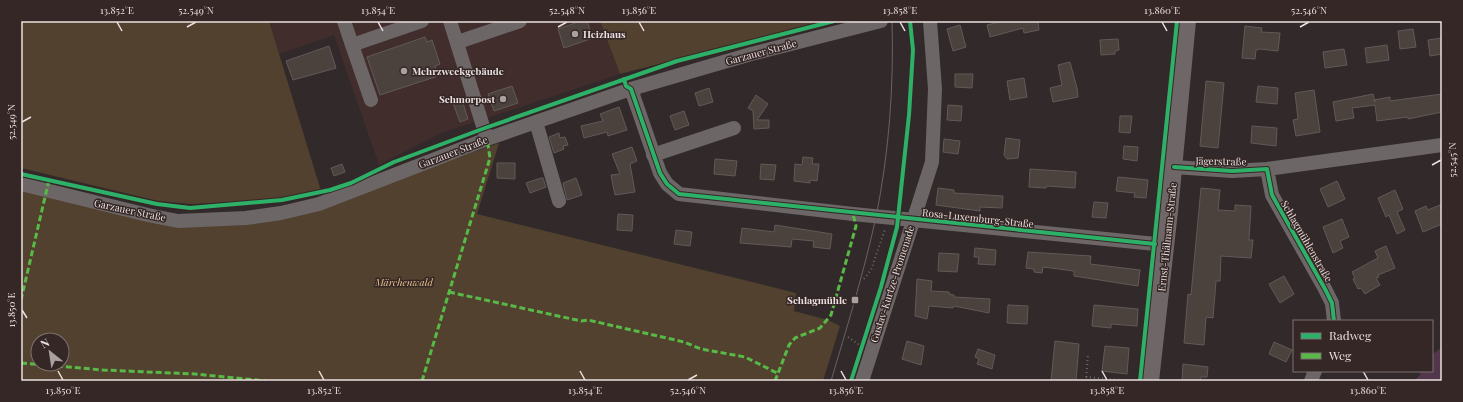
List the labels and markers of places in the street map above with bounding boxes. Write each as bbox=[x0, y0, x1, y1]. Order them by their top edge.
place label: Heizhaus bbox=[583, 27, 626, 41]
marker: Heizhaus bbox=[570, 29, 580, 39]
place label: Mehrzweckgebäude bbox=[412, 64, 504, 78]
marker: Mehrzweckgebäude bbox=[399, 66, 409, 76]
place label: Schmorpost bbox=[439, 92, 495, 106]
marker: Schmorpost bbox=[498, 94, 508, 104]
place label: Schlagmühle bbox=[787, 293, 847, 307]
marker: Schlagmühle bbox=[850, 295, 860, 305]

